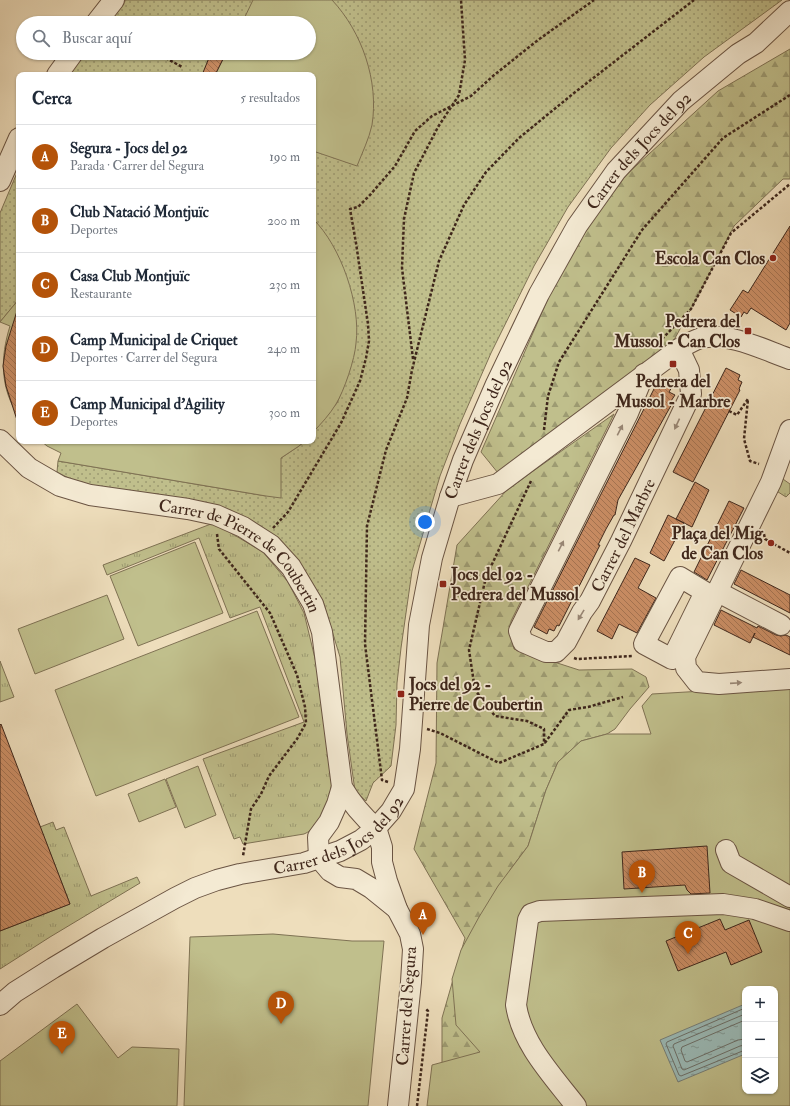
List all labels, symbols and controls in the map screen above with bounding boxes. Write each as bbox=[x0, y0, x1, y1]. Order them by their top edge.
search box bbox=[16, 16, 316, 60]
icon: search bbox=[30, 27, 52, 49]
text: Buscar aquí bbox=[62, 29, 131, 48]
street label: Carrer dels Jocs del 92 bbox=[582, 87, 696, 214]
text: Cerca bbox=[32, 88, 72, 109]
text: 5 resultados bbox=[240, 90, 300, 106]
text: Segura - Jocs del 92 bbox=[70, 139, 188, 158]
text: A bbox=[41, 149, 49, 165]
text: 190 m bbox=[269, 149, 300, 165]
text: Parada · Carrer del Segura bbox=[70, 158, 204, 174]
text: Club Natació Montjuïc bbox=[70, 203, 209, 222]
text: B bbox=[41, 213, 49, 229]
text: 200 m bbox=[267, 213, 300, 229]
text: Deportes bbox=[70, 222, 118, 238]
place label: Escola Can Clos bbox=[655, 248, 765, 269]
marker: Escola Can Clos bbox=[768, 253, 778, 263]
text: Casa Club Montjuïc bbox=[70, 267, 190, 286]
text: C bbox=[40, 277, 50, 293]
text: 230 m bbox=[269, 277, 300, 293]
text: Restaurante bbox=[70, 286, 132, 302]
place label: Pedrera del Mussol - Can Clos bbox=[613, 311, 741, 352]
marker: Pedrera del Mussol - Can Clos bbox=[743, 326, 753, 336]
text: Camp Municipal de Criquet bbox=[70, 331, 238, 350]
text: D bbox=[40, 341, 50, 357]
text: 240 m bbox=[267, 341, 300, 357]
text: Deportes · Carrer del Segura bbox=[70, 350, 217, 366]
street label: Carrer dels Jocs del 92 bbox=[440, 356, 517, 502]
marker: Pedrera del Mussol - Marbre bbox=[668, 359, 678, 369]
place label: Pedrera del Mussol - Marbre bbox=[615, 371, 731, 412]
text: Camp Municipal d'Agility bbox=[70, 395, 225, 414]
text: E bbox=[40, 405, 50, 421]
text: 300 m bbox=[269, 405, 300, 421]
text: Deportes bbox=[70, 414, 118, 430]
one-way arrow bbox=[674, 419, 680, 430]
one-way arrow bbox=[616, 424, 623, 435]
street label: Carrer del Marbre bbox=[586, 475, 660, 596]
street label: Carrer de Pierre de Coubertin bbox=[157, 495, 325, 615]
your location bbox=[415, 512, 435, 532]
place label: Plaça del Mig de Can Clos bbox=[672, 523, 764, 564]
marker: Plaça del Mig de Can Clos bbox=[766, 538, 776, 548]
one-way arrow bbox=[558, 540, 564, 551]
place label: Jocs del 92 - Pedrera del Mussol bbox=[450, 564, 579, 605]
marker: Jocs del 92 - Pedrera del Mussol bbox=[438, 579, 448, 589]
one-way arrow bbox=[577, 609, 584, 621]
place label: Jocs del 92 - Pierre de Coubertin bbox=[408, 674, 543, 715]
one-way arrow bbox=[730, 679, 742, 686]
marker: Jocs del 92 - Pierre de Coubertin bbox=[396, 689, 406, 699]
street label: Carrer dels Jocs del 92 bbox=[272, 792, 409, 879]
pin: B bbox=[629, 860, 655, 893]
pin: A bbox=[410, 902, 436, 935]
pin: C bbox=[675, 921, 701, 954]
street label: Carrer del Segura bbox=[392, 945, 421, 1066]
map controls bbox=[742, 986, 778, 1094]
button: + bbox=[742, 986, 778, 1022]
pin: D bbox=[268, 991, 294, 1024]
pin: E bbox=[49, 1021, 75, 1054]
button: − bbox=[742, 1022, 778, 1058]
button: layers bbox=[742, 1058, 778, 1094]

